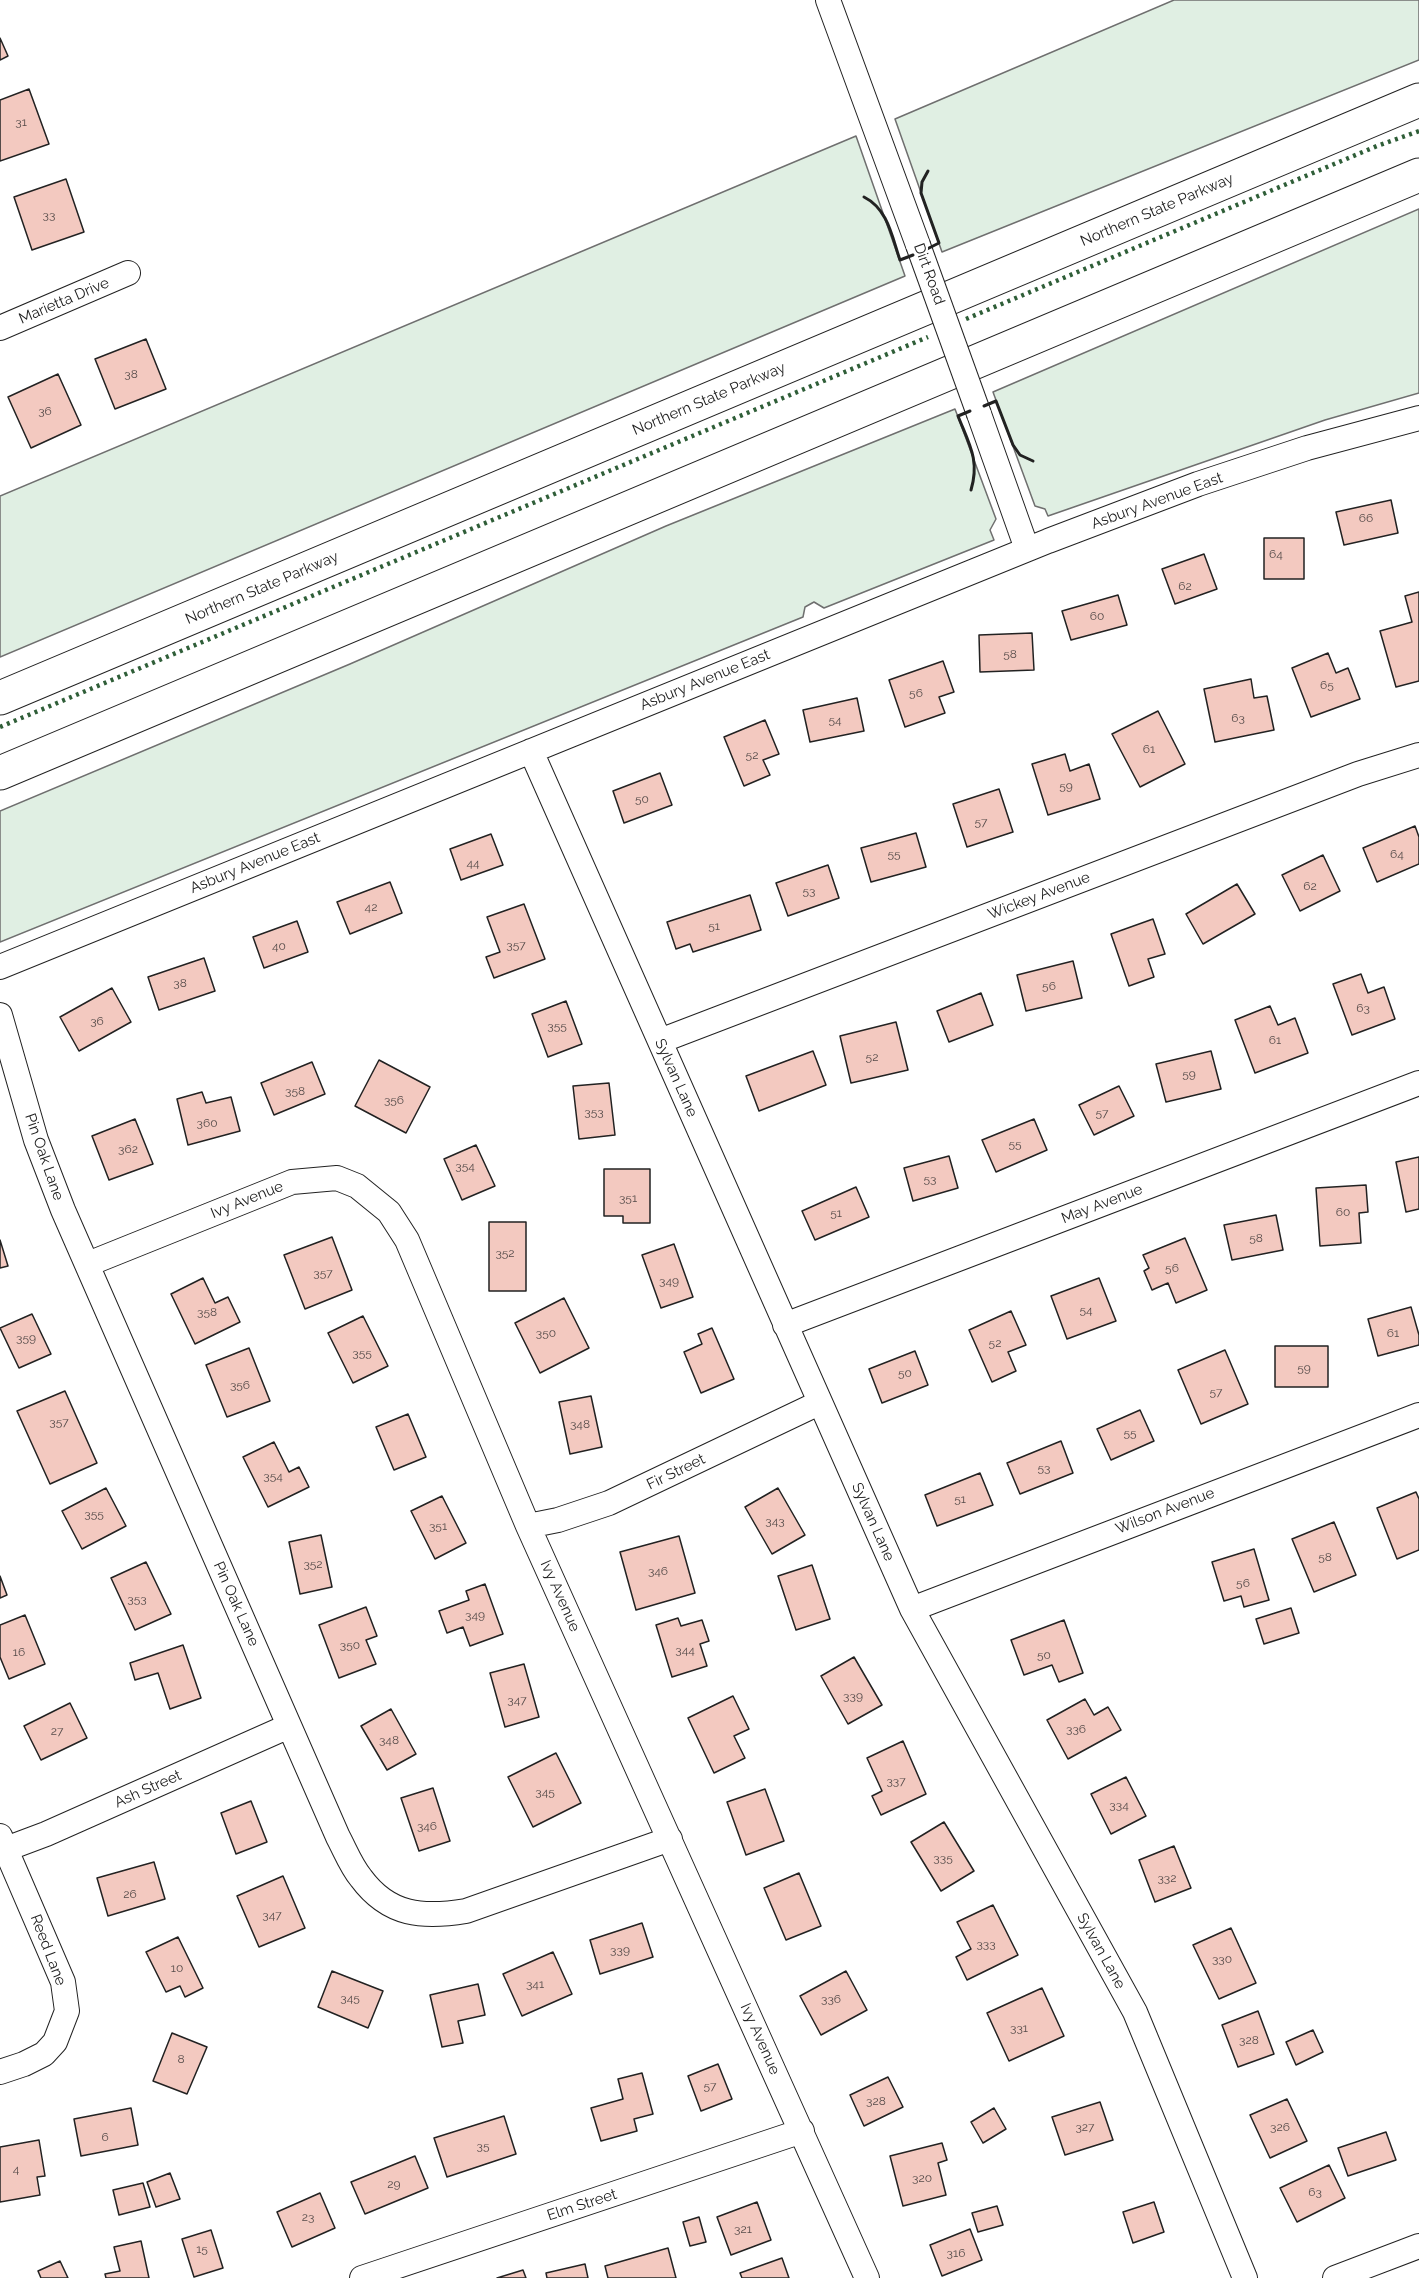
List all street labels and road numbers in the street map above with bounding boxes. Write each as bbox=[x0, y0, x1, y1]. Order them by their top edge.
street label: Northern State Parkway bbox=[1078, 170, 1236, 250]
street label: Dirt Road bbox=[910, 241, 948, 307]
street label: Marietta Drive bbox=[16, 274, 112, 328]
street label: Northern State Parkway bbox=[630, 359, 788, 439]
street label: Asbury Avenue East bbox=[1089, 469, 1225, 533]
street label: Northern State Parkway bbox=[183, 548, 341, 628]
street label: Asbury Avenue East bbox=[637, 646, 773, 714]
street label: Asbury Avenue East bbox=[187, 829, 323, 897]
street label: Wickey Avenue bbox=[985, 868, 1093, 924]
street label: Sylvan Lane bbox=[651, 1036, 701, 1120]
street label: Pin Oak Lane bbox=[21, 1111, 67, 1203]
street label: Ivy Avenue bbox=[208, 1177, 286, 1223]
street label: May Avenue bbox=[1059, 1180, 1145, 1228]
street label: Fir Street bbox=[644, 1450, 708, 1494]
street label: Sylvan Lane bbox=[848, 1480, 898, 1564]
street label: Wilson Avenue bbox=[1113, 1484, 1217, 1538]
street label: Ivy Avenue bbox=[536, 1557, 584, 1635]
street label: Pin Oak Lane bbox=[209, 1559, 263, 1649]
street label: Ash Street bbox=[112, 1766, 184, 1812]
street label: Sylvan Lane bbox=[1073, 1910, 1129, 1992]
street label: Reed Lane bbox=[26, 1912, 70, 1988]
street label: Ivy Avenue bbox=[736, 2000, 784, 2078]
street label: Elm Street bbox=[545, 2185, 619, 2225]

